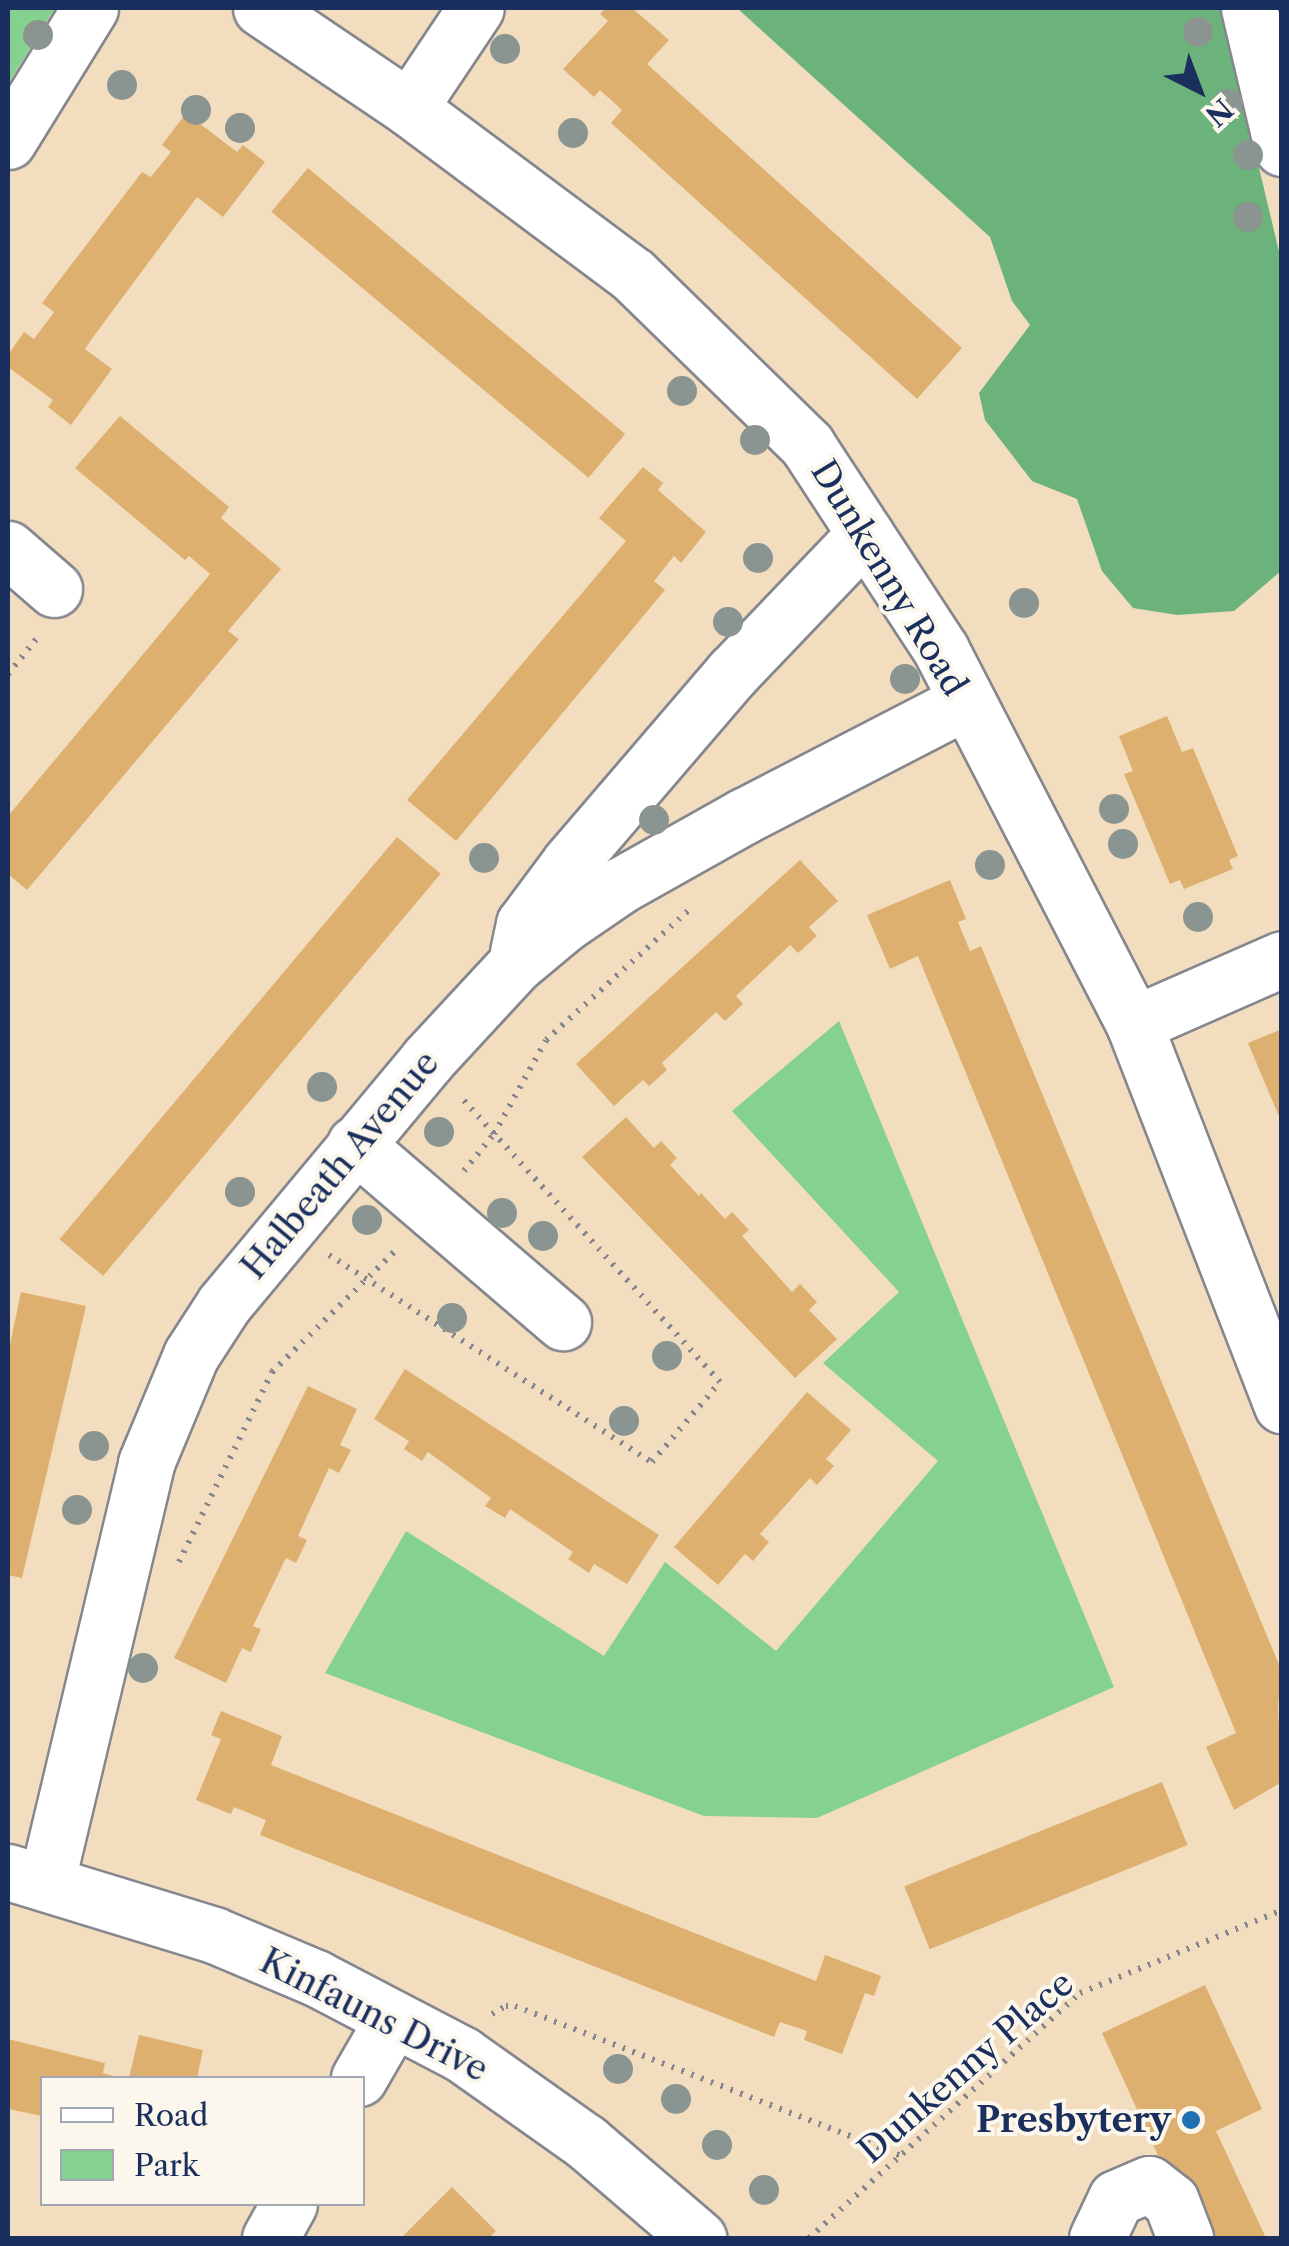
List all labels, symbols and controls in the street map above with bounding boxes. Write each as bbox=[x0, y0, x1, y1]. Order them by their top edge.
north arrow bbox=[1149, 40, 1249, 140]
text: N bbox=[1199, 92, 1239, 133]
street label: Dunkenny Road bbox=[802, 452, 976, 704]
street label: Halbeath Avenue bbox=[232, 1042, 448, 1288]
street label: Kinfauns Drive bbox=[253, 1940, 495, 2090]
street label: Dunkenny Place bbox=[850, 1962, 1082, 2172]
legend bbox=[40, 2076, 365, 2206]
text: Road bbox=[134, 2097, 208, 2134]
place label: Presbytery bbox=[976, 2099, 1171, 2141]
marker: Presbytery bbox=[1180, 2109, 1202, 2131]
text: Park bbox=[134, 2147, 199, 2184]

